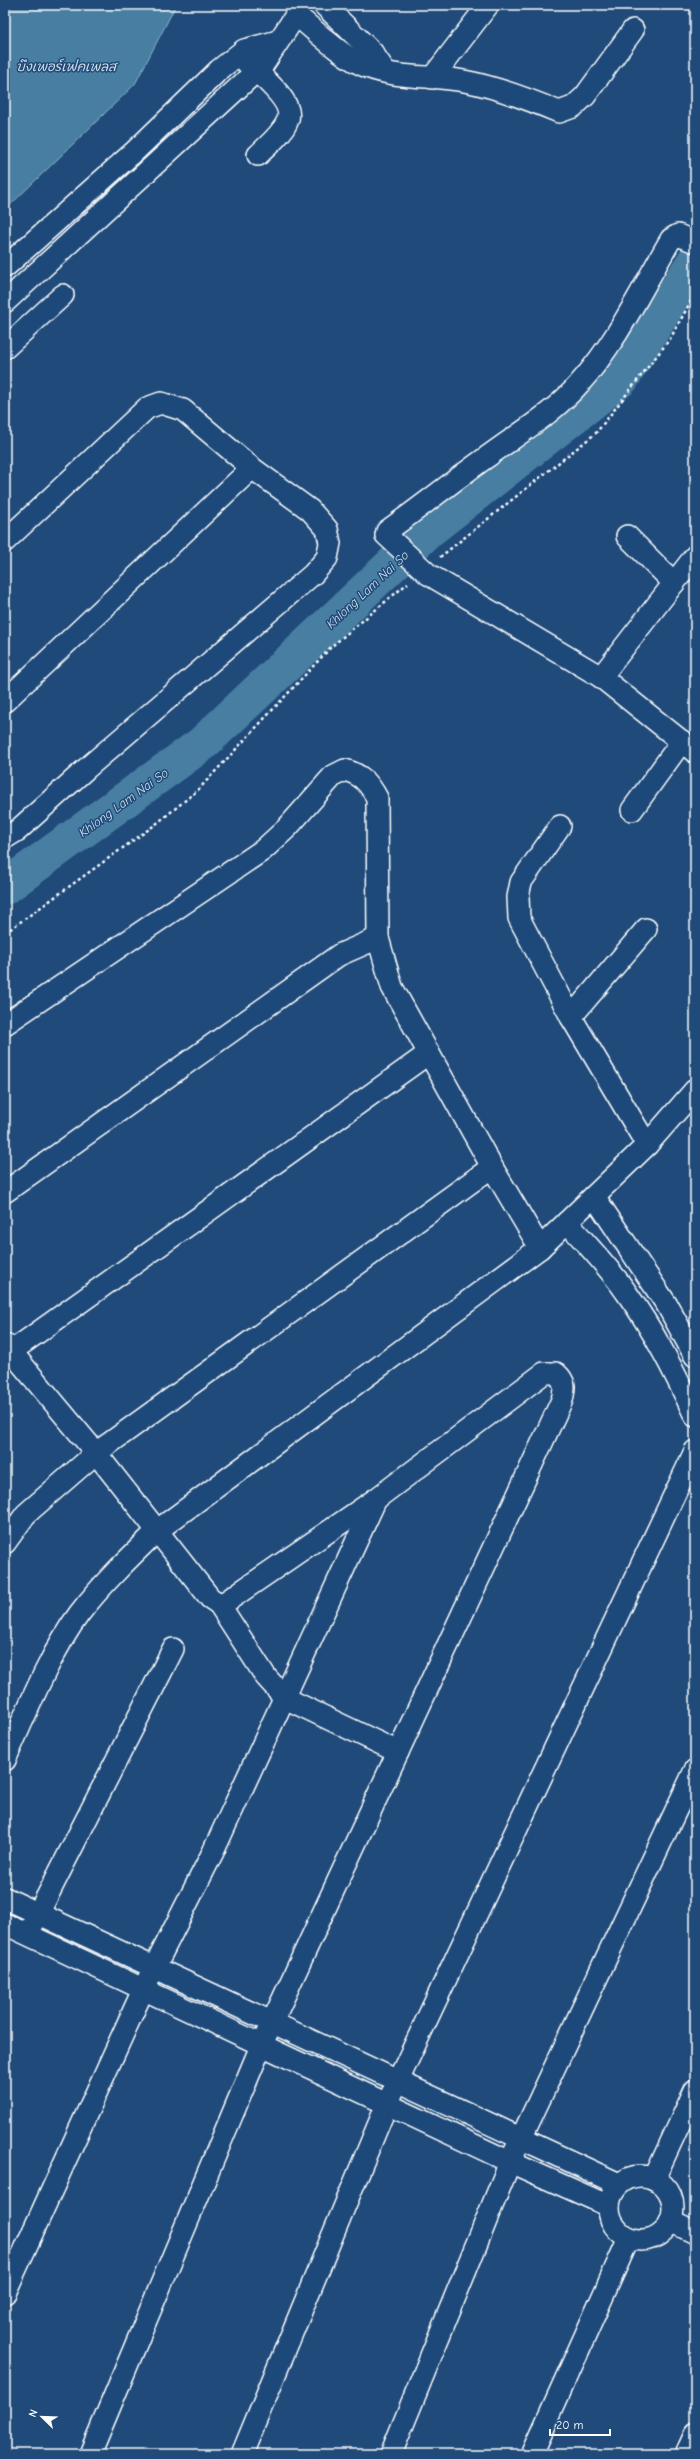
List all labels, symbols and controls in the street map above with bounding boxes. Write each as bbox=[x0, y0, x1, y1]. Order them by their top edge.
water label: บึงเพอร์เฟคเพลส bbox=[16, 58, 119, 74]
water label: Khlong Lam Nai So bbox=[323, 547, 412, 631]
water label: Khlong Lam Nai So bbox=[76, 765, 171, 840]
north arrow bbox=[22, 2397, 62, 2437]
text: N bbox=[26, 2407, 41, 2419]
scale bar bbox=[550, 2411, 610, 2437]
text: 20 m bbox=[556, 2418, 584, 2432]

